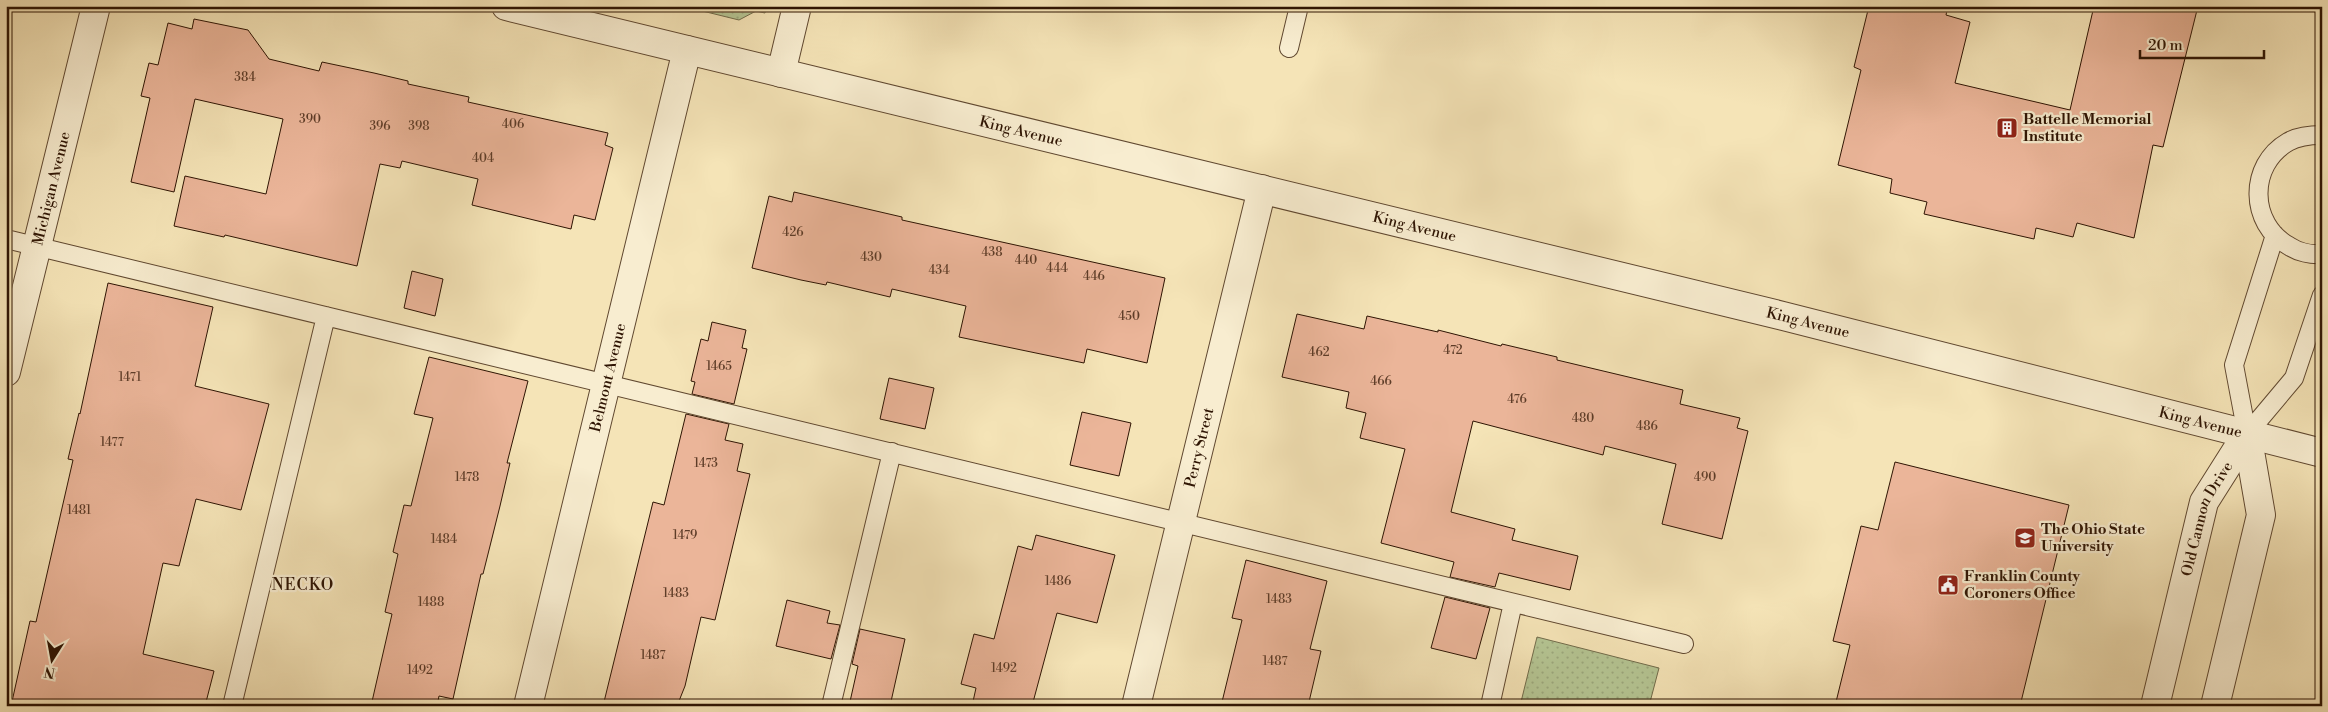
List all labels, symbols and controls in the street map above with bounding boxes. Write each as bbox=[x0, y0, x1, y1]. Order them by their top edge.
scale bar bbox=[2140, 28, 2264, 60]
text: 20 m bbox=[2148, 36, 2183, 55]
house number: 384 bbox=[234, 70, 256, 85]
place label: Battelle Memorial Institute bbox=[2023, 110, 2152, 146]
house number: 390 bbox=[299, 112, 321, 127]
street label: King Avenue bbox=[977, 112, 1065, 151]
building icon: Battelle Memorial Institute bbox=[1995, 116, 2019, 140]
house number: 406 bbox=[502, 117, 524, 132]
house number: 396 bbox=[369, 119, 391, 134]
house number: 398 bbox=[408, 119, 430, 134]
street label: Michigan Avenue bbox=[28, 130, 75, 247]
house number: 404 bbox=[472, 151, 494, 166]
street label: King Avenue bbox=[1371, 208, 1458, 246]
house number: 426 bbox=[782, 225, 804, 240]
house number: 438 bbox=[981, 245, 1003, 260]
house number: 430 bbox=[860, 250, 882, 265]
house number: 440 bbox=[1015, 253, 1037, 268]
house number: 444 bbox=[1046, 261, 1068, 276]
house number: 434 bbox=[928, 263, 950, 278]
house number: 446 bbox=[1083, 269, 1105, 284]
street label: King Avenue bbox=[1764, 303, 1852, 343]
house number: 450 bbox=[1118, 309, 1140, 324]
street label: Belmont Avenue bbox=[586, 321, 630, 435]
house number: 472 bbox=[1443, 343, 1463, 358]
house number: 462 bbox=[1308, 345, 1330, 360]
house number: 1465 bbox=[706, 359, 732, 374]
house number: 1471 bbox=[118, 370, 142, 385]
house number: 466 bbox=[1370, 374, 1392, 389]
house number: 476 bbox=[1507, 392, 1527, 407]
street label: King Avenue bbox=[2157, 403, 2244, 442]
street label: Perry Street bbox=[1181, 405, 1219, 490]
house number: 480 bbox=[1572, 411, 1594, 426]
house number: 486 bbox=[1636, 419, 1658, 434]
house number: 1477 bbox=[100, 435, 124, 450]
house number: 1473 bbox=[694, 456, 718, 471]
street label: Old Cannon Drive bbox=[2178, 458, 2237, 578]
house number: 1478 bbox=[455, 470, 479, 485]
house number: 490 bbox=[1694, 470, 1716, 485]
house number: 1481 bbox=[67, 503, 92, 518]
place label: The Ohio State University bbox=[2041, 520, 2145, 556]
school or university icon: The Ohio State University bbox=[2013, 526, 2037, 550]
house number: 1479 bbox=[673, 528, 697, 543]
house number: 1484 bbox=[431, 532, 457, 547]
place label: Franklin County Coroners Office bbox=[1964, 567, 2081, 603]
public building icon: Franklin County Coroners Office bbox=[1936, 573, 1960, 597]
house number: 1486 bbox=[1045, 574, 1071, 589]
district label: NECKO bbox=[272, 575, 334, 595]
house number: 1483 bbox=[663, 586, 689, 601]
house number: 1483 bbox=[1266, 592, 1292, 607]
house number: 1488 bbox=[418, 595, 444, 610]
north arrow bbox=[28, 634, 78, 684]
house number: 1487 bbox=[640, 648, 666, 663]
house number: 1487 bbox=[1262, 654, 1288, 669]
house number: 1492 bbox=[991, 661, 1017, 676]
text: N bbox=[43, 662, 57, 682]
house number: 1492 bbox=[407, 663, 433, 678]

